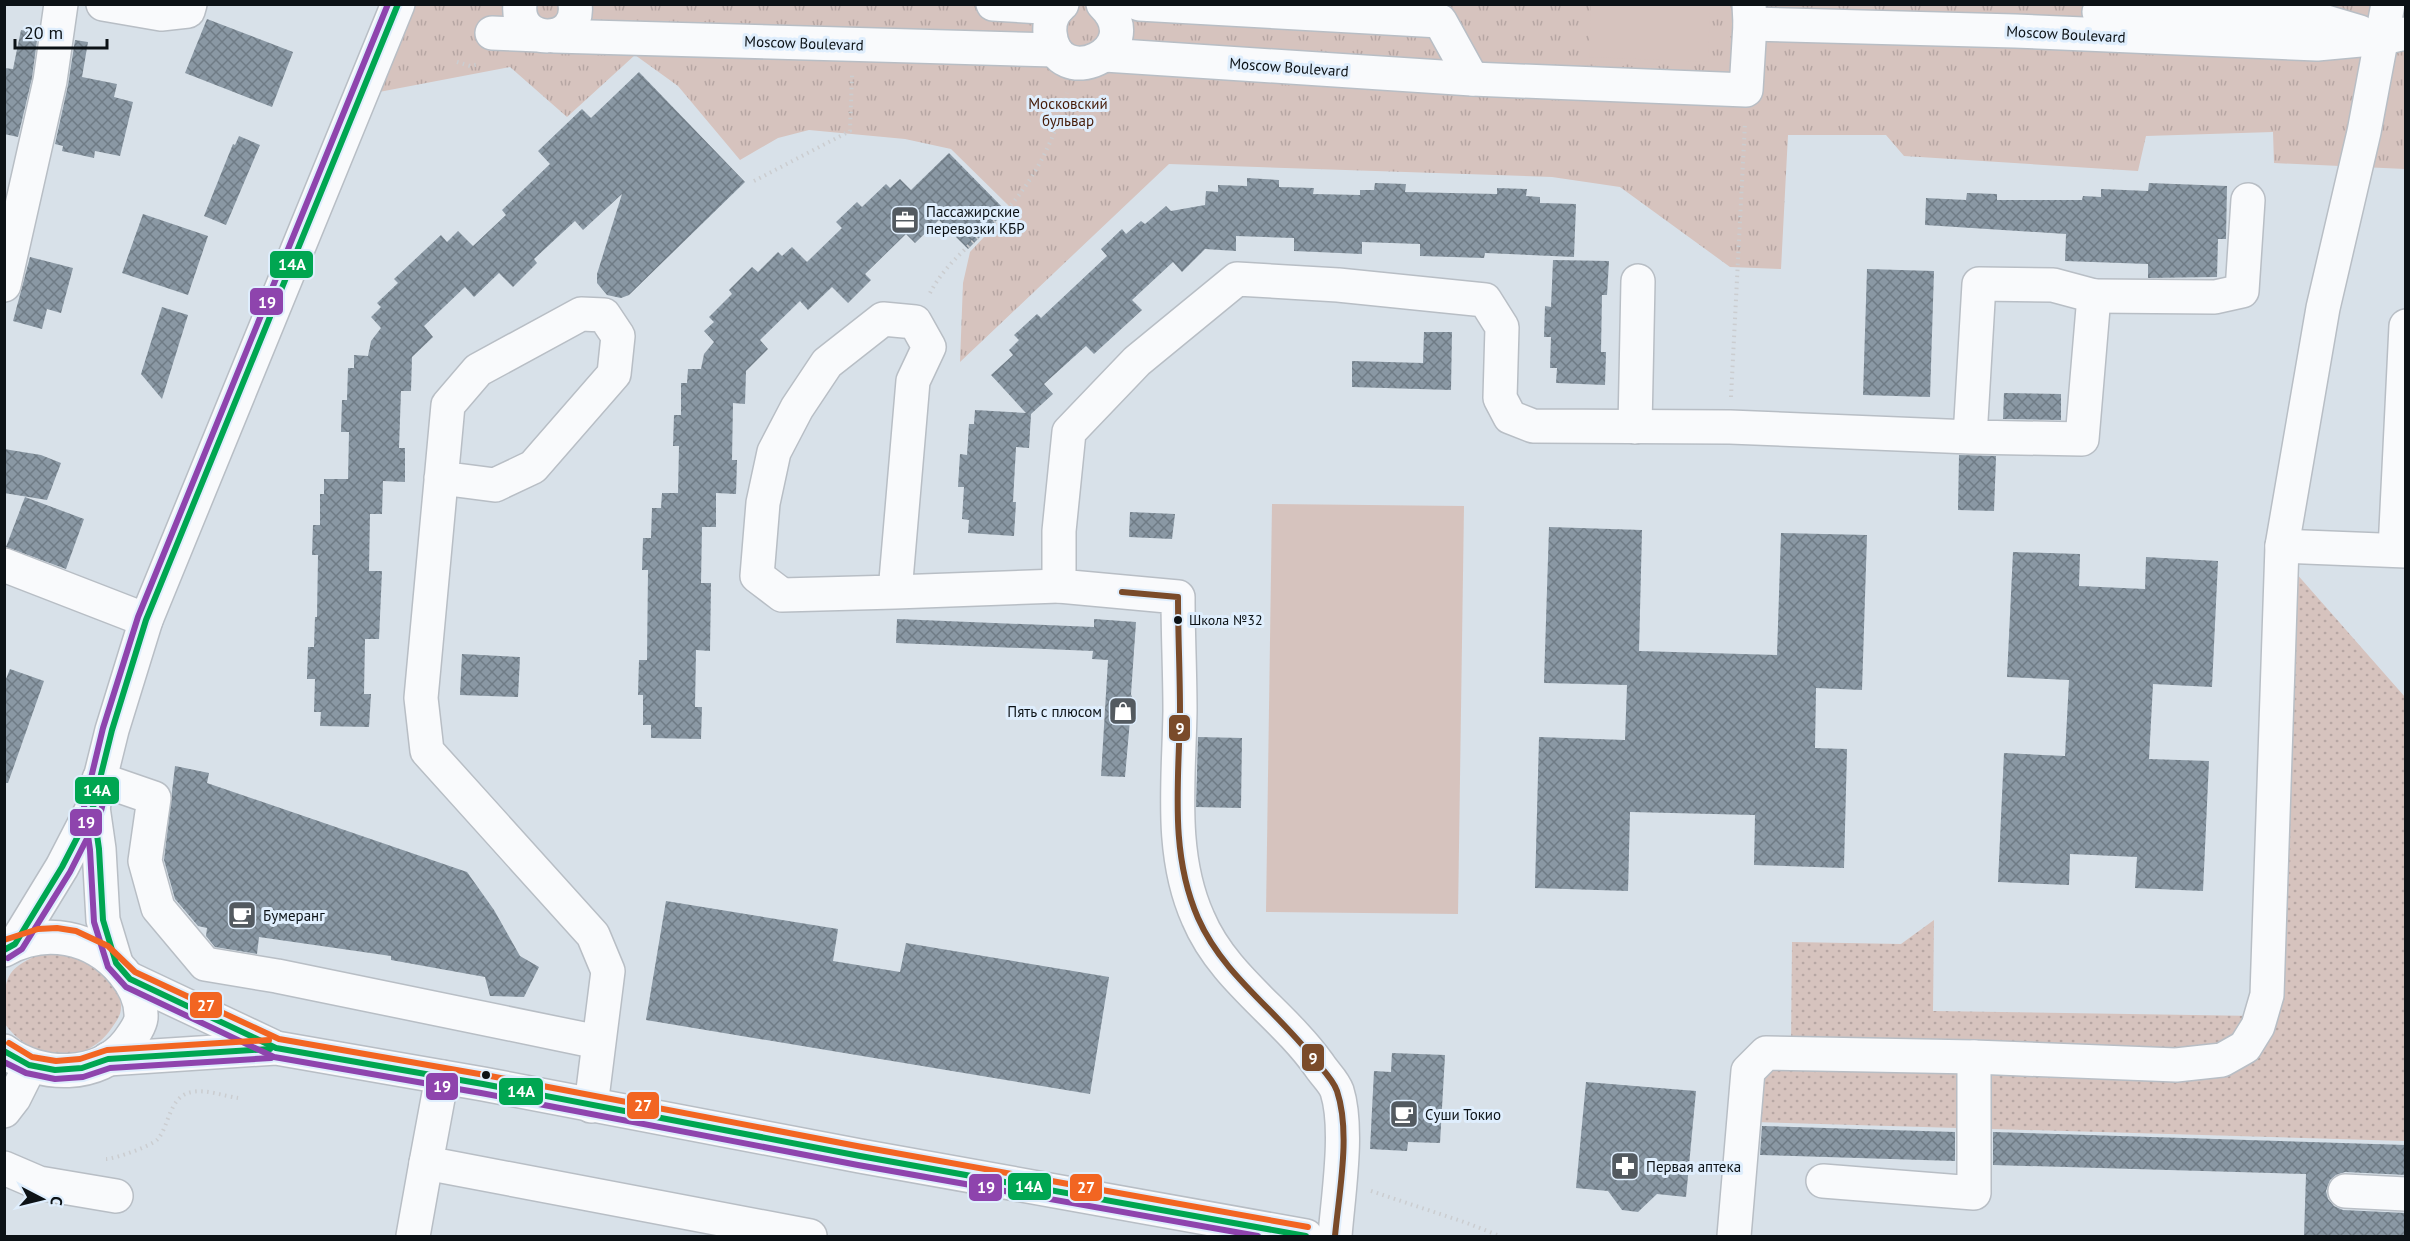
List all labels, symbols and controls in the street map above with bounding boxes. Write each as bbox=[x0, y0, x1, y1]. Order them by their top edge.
scale bar bbox=[15, 12, 106, 50]
text: 20 m bbox=[24, 21, 63, 44]
street label: Moscow Boulevard bbox=[2006, 21, 2126, 47]
street label: Moscow Boulevard bbox=[744, 31, 864, 55]
street label: Moscow Boulevard bbox=[1229, 53, 1349, 81]
park label: Московский бульвар bbox=[1028, 94, 1108, 130]
place label: Пассажирские перевозки КБР bbox=[926, 202, 1025, 238]
office icon: Пассажирские перевозки КБР bbox=[889, 204, 921, 236]
line badge: 14А bbox=[269, 250, 314, 279]
text: 14А bbox=[278, 254, 306, 274]
line badge: 19 bbox=[249, 287, 284, 316]
text: 19 bbox=[258, 292, 276, 312]
place label: Школа №32 bbox=[1189, 611, 1263, 629]
marker: Школа №32 bbox=[1172, 614, 1184, 626]
shop icon: Пять с плюсом bbox=[1107, 695, 1139, 727]
place label: Пять с плюсом bbox=[1007, 702, 1102, 721]
line badge: 9 bbox=[1168, 714, 1191, 742]
text: 9 bbox=[1175, 718, 1185, 738]
line badge: 14А bbox=[74, 776, 120, 805]
text: 14А bbox=[83, 780, 111, 800]
line badge: 19 bbox=[69, 808, 103, 837]
text: 19 bbox=[77, 812, 95, 832]
cafe icon: Бумеранг bbox=[226, 899, 258, 931]
place label: Бумеранг bbox=[263, 906, 325, 925]
line badge: 27 bbox=[189, 991, 223, 1019]
text: 27 bbox=[197, 995, 215, 1015]
line badge: 9 bbox=[1301, 1043, 1325, 1072]
text: 9 bbox=[1308, 1048, 1318, 1068]
unlabelled marker bbox=[480, 1069, 492, 1081]
line badge: 19 bbox=[425, 1072, 459, 1101]
text: 19 bbox=[433, 1076, 451, 1096]
line badge: 14А bbox=[498, 1077, 544, 1106]
text: 14А bbox=[507, 1081, 535, 1101]
line badge: 27 bbox=[626, 1091, 660, 1120]
text: 27 bbox=[634, 1095, 652, 1115]
cafe icon: Суши Токио bbox=[1388, 1098, 1420, 1130]
place label: Суши Токио bbox=[1425, 1105, 1501, 1124]
pharmacy icon: Первая аптека bbox=[1609, 1150, 1641, 1182]
place label: Первая аптека bbox=[1646, 1157, 1741, 1176]
north arrow bbox=[12, 1169, 72, 1229]
line badge: 14А bbox=[1007, 1172, 1052, 1201]
line badge: 19 bbox=[968, 1173, 1003, 1202]
line badge: 27 bbox=[1069, 1173, 1103, 1202]
text: 14А bbox=[1015, 1176, 1043, 1196]
text: 19 bbox=[977, 1177, 995, 1197]
text: 27 bbox=[1077, 1177, 1095, 1197]
text: С bbox=[46, 1195, 67, 1207]

